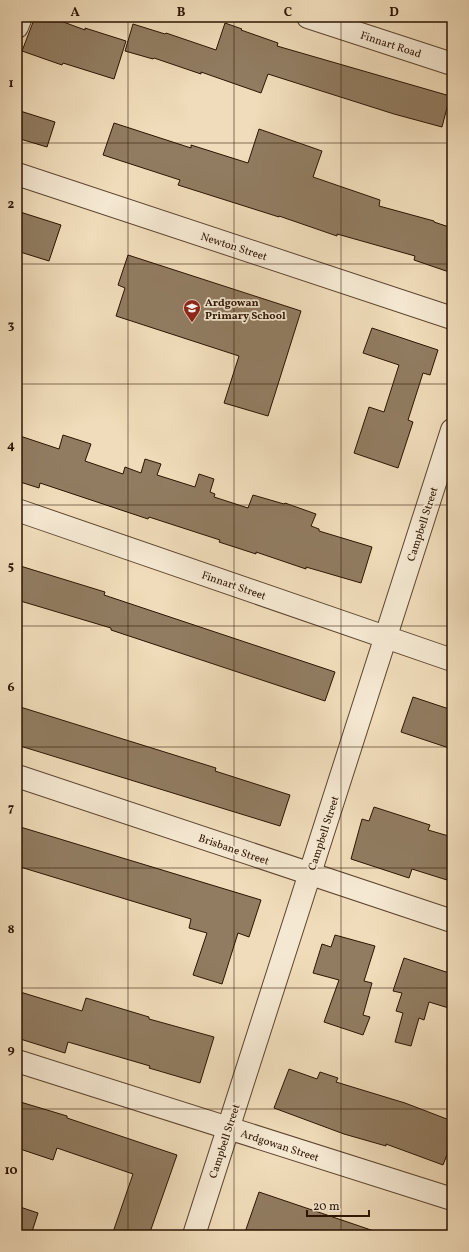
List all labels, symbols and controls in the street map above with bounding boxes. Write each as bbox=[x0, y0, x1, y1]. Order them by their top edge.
text: A bbox=[70, 4, 80, 22]
text: B bbox=[177, 4, 186, 22]
text: C bbox=[284, 4, 292, 22]
text: D bbox=[389, 4, 399, 22]
street label: Finnart Road bbox=[358, 29, 423, 62]
text: 1 bbox=[8, 75, 14, 93]
text: 2 bbox=[8, 196, 15, 214]
street label: Newton Street bbox=[198, 230, 269, 265]
place label: Ardgowan Primary School bbox=[205, 296, 286, 324]
school or university icon: Ardgowan Primary School bbox=[182, 298, 202, 323]
text: 3 bbox=[8, 317, 15, 335]
text: 4 bbox=[7, 437, 15, 455]
street label: Campbell Street bbox=[404, 485, 443, 564]
text: 5 bbox=[8, 558, 14, 576]
street label: Finnart Street bbox=[199, 568, 268, 605]
text: 6 bbox=[7, 679, 15, 697]
street label: Campbell Street bbox=[305, 794, 344, 873]
text: 7 bbox=[8, 800, 14, 818]
street label: Brisbane Street bbox=[196, 831, 271, 870]
text: 8 bbox=[7, 921, 15, 939]
text: 9 bbox=[7, 1041, 15, 1059]
street label: Campbell Street bbox=[206, 1102, 245, 1181]
street label: Ardgowan Street bbox=[238, 1127, 321, 1166]
text: 10 bbox=[4, 1162, 18, 1180]
scale bar bbox=[307, 1192, 369, 1218]
text: 20 m bbox=[313, 1199, 340, 1215]

